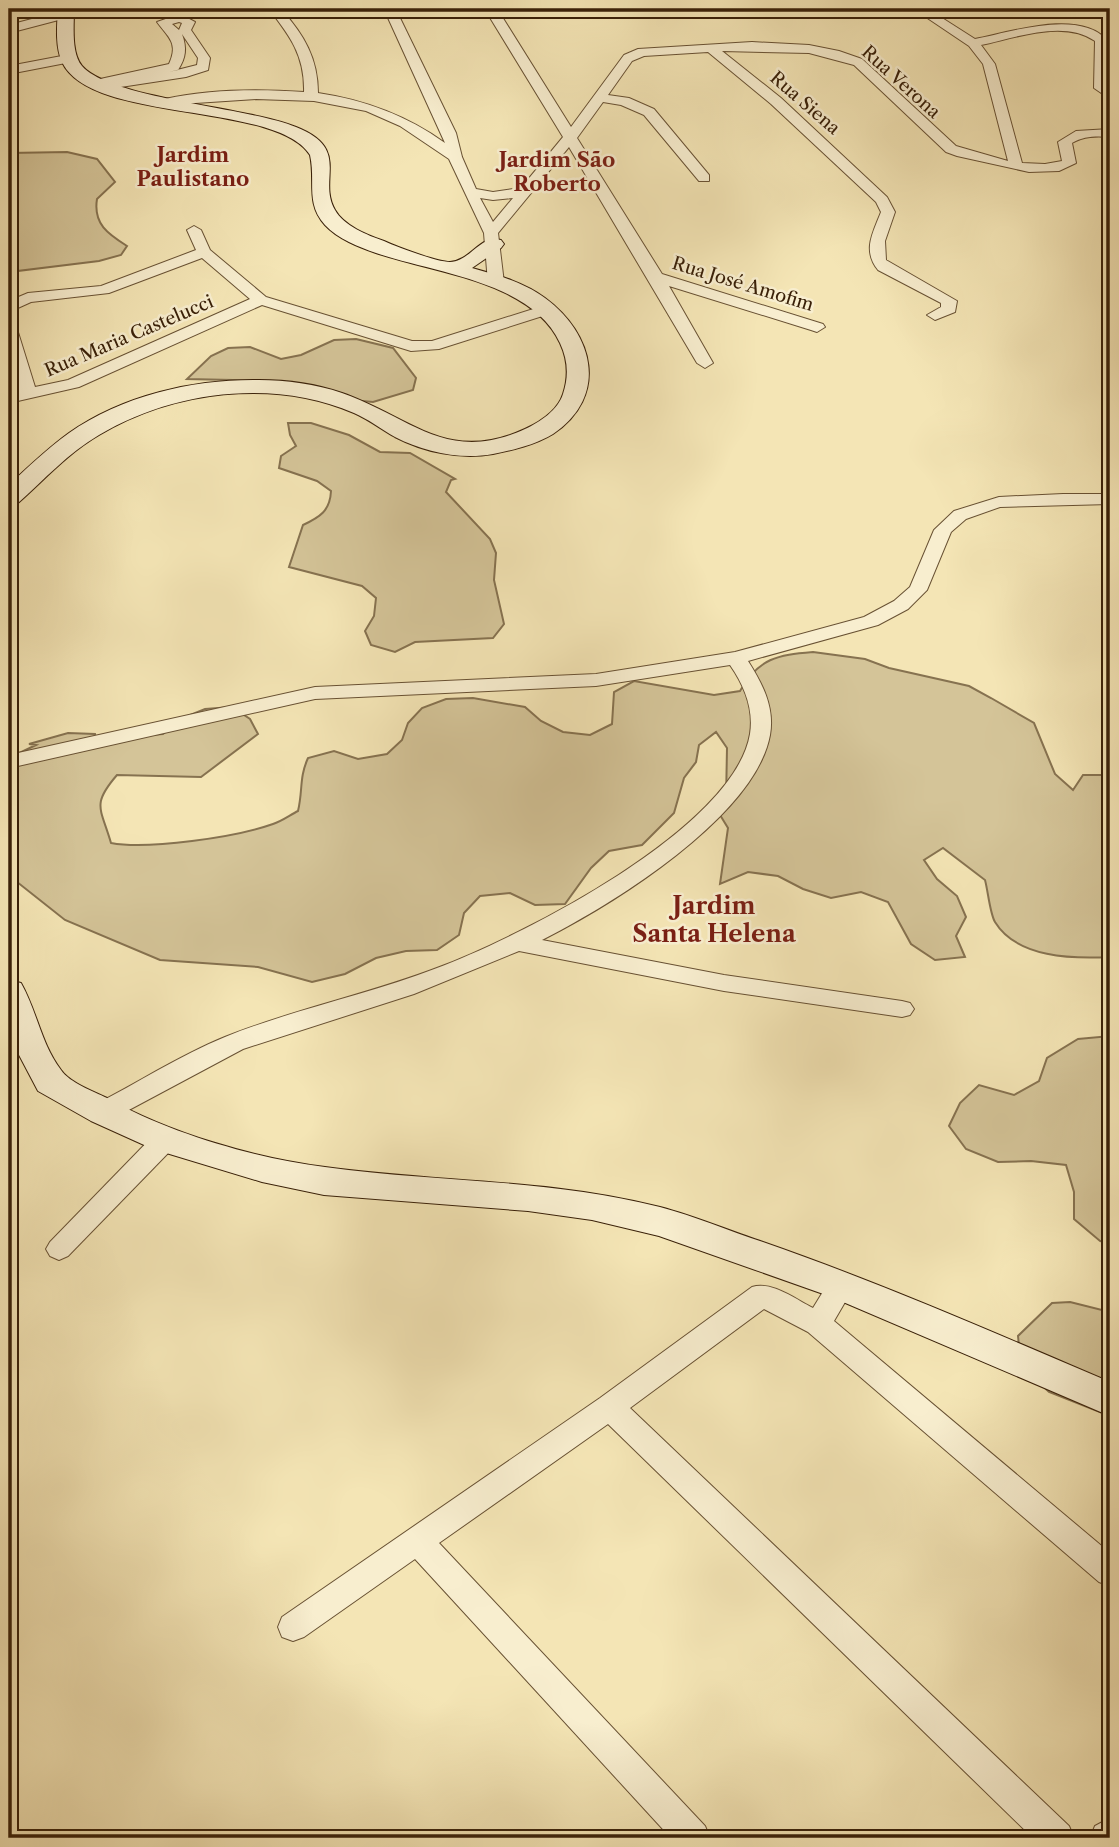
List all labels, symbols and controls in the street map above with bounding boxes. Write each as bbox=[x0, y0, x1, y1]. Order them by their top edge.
street label: Rua Verona bbox=[857, 41, 945, 123]
street label: Rua Siena bbox=[766, 67, 845, 140]
district label: Jardim Paulistano bbox=[137, 142, 249, 191]
district label: Jardim São Roberto bbox=[495, 147, 615, 196]
street label: Rua José Amofim bbox=[670, 252, 817, 316]
street label: Rua Maria Castelucci bbox=[41, 290, 217, 382]
district label: Jardim Santa Helena bbox=[632, 891, 797, 948]

